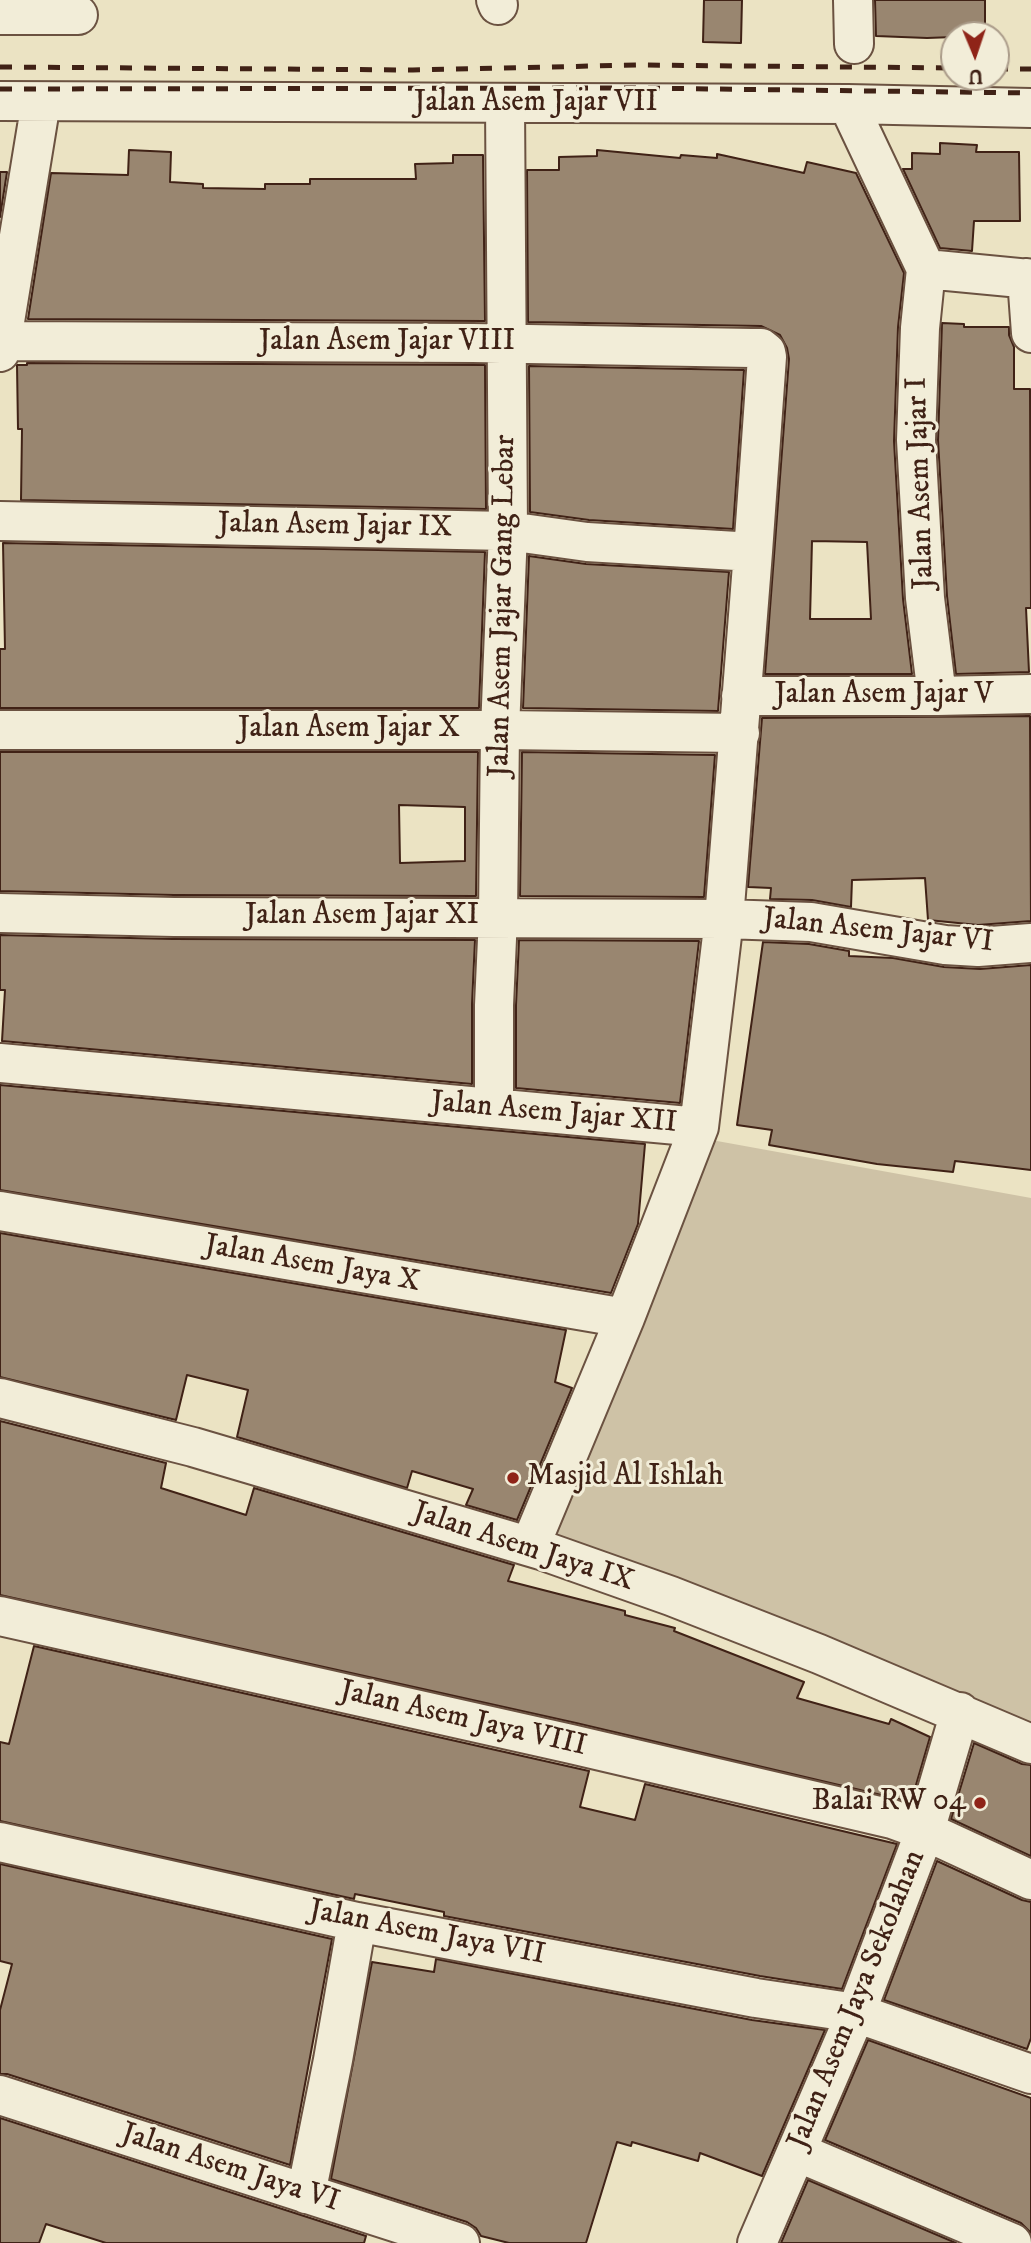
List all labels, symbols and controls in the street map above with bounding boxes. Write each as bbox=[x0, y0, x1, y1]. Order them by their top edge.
north arrow bbox=[940, 21, 1010, 91]
text: U bbox=[968, 64, 983, 87]
street label: Jalan Asem Jajar VII bbox=[414, 86, 658, 122]
street label: Jalan Asem Jajar VIII bbox=[259, 325, 515, 361]
street label: Jalan Asem Jajar I bbox=[900, 376, 944, 590]
street label: Jalan Asem Jajar Gang Lebar bbox=[483, 434, 525, 778]
street label: Jalan Asem Jajar IX bbox=[218, 507, 452, 547]
street label: Jalan Asem Jajar V bbox=[774, 678, 994, 714]
street label: Jalan Asem Jajar X bbox=[238, 712, 460, 748]
street label: Jalan Asem Jajar XI bbox=[245, 899, 479, 935]
street label: Jalan Asem Jajar VI bbox=[761, 902, 995, 962]
street label: Jalan Asem Jajar XII bbox=[430, 1085, 678, 1143]
street label: Jalan Asem Jaya X bbox=[202, 1228, 422, 1302]
place label: Masjid Al Ishlah bbox=[527, 1460, 724, 1496]
marker: Masjid Al Ishlah bbox=[505, 1470, 521, 1486]
street label: Jalan Asem Jaya IX bbox=[408, 1495, 638, 1601]
street label: Jalan Asem Jaya VIII bbox=[336, 1674, 590, 1766]
place label: Balai RW 04 bbox=[812, 1785, 966, 1821]
marker: Balai RW 04 bbox=[972, 1795, 988, 1811]
street label: Jalan Asem Jaya Sekolahan bbox=[782, 1845, 934, 2155]
street label: Jalan Asem Jaya VII bbox=[306, 1893, 548, 1975]
street label: Jalan Asem Jaya VI bbox=[116, 2117, 344, 2221]

